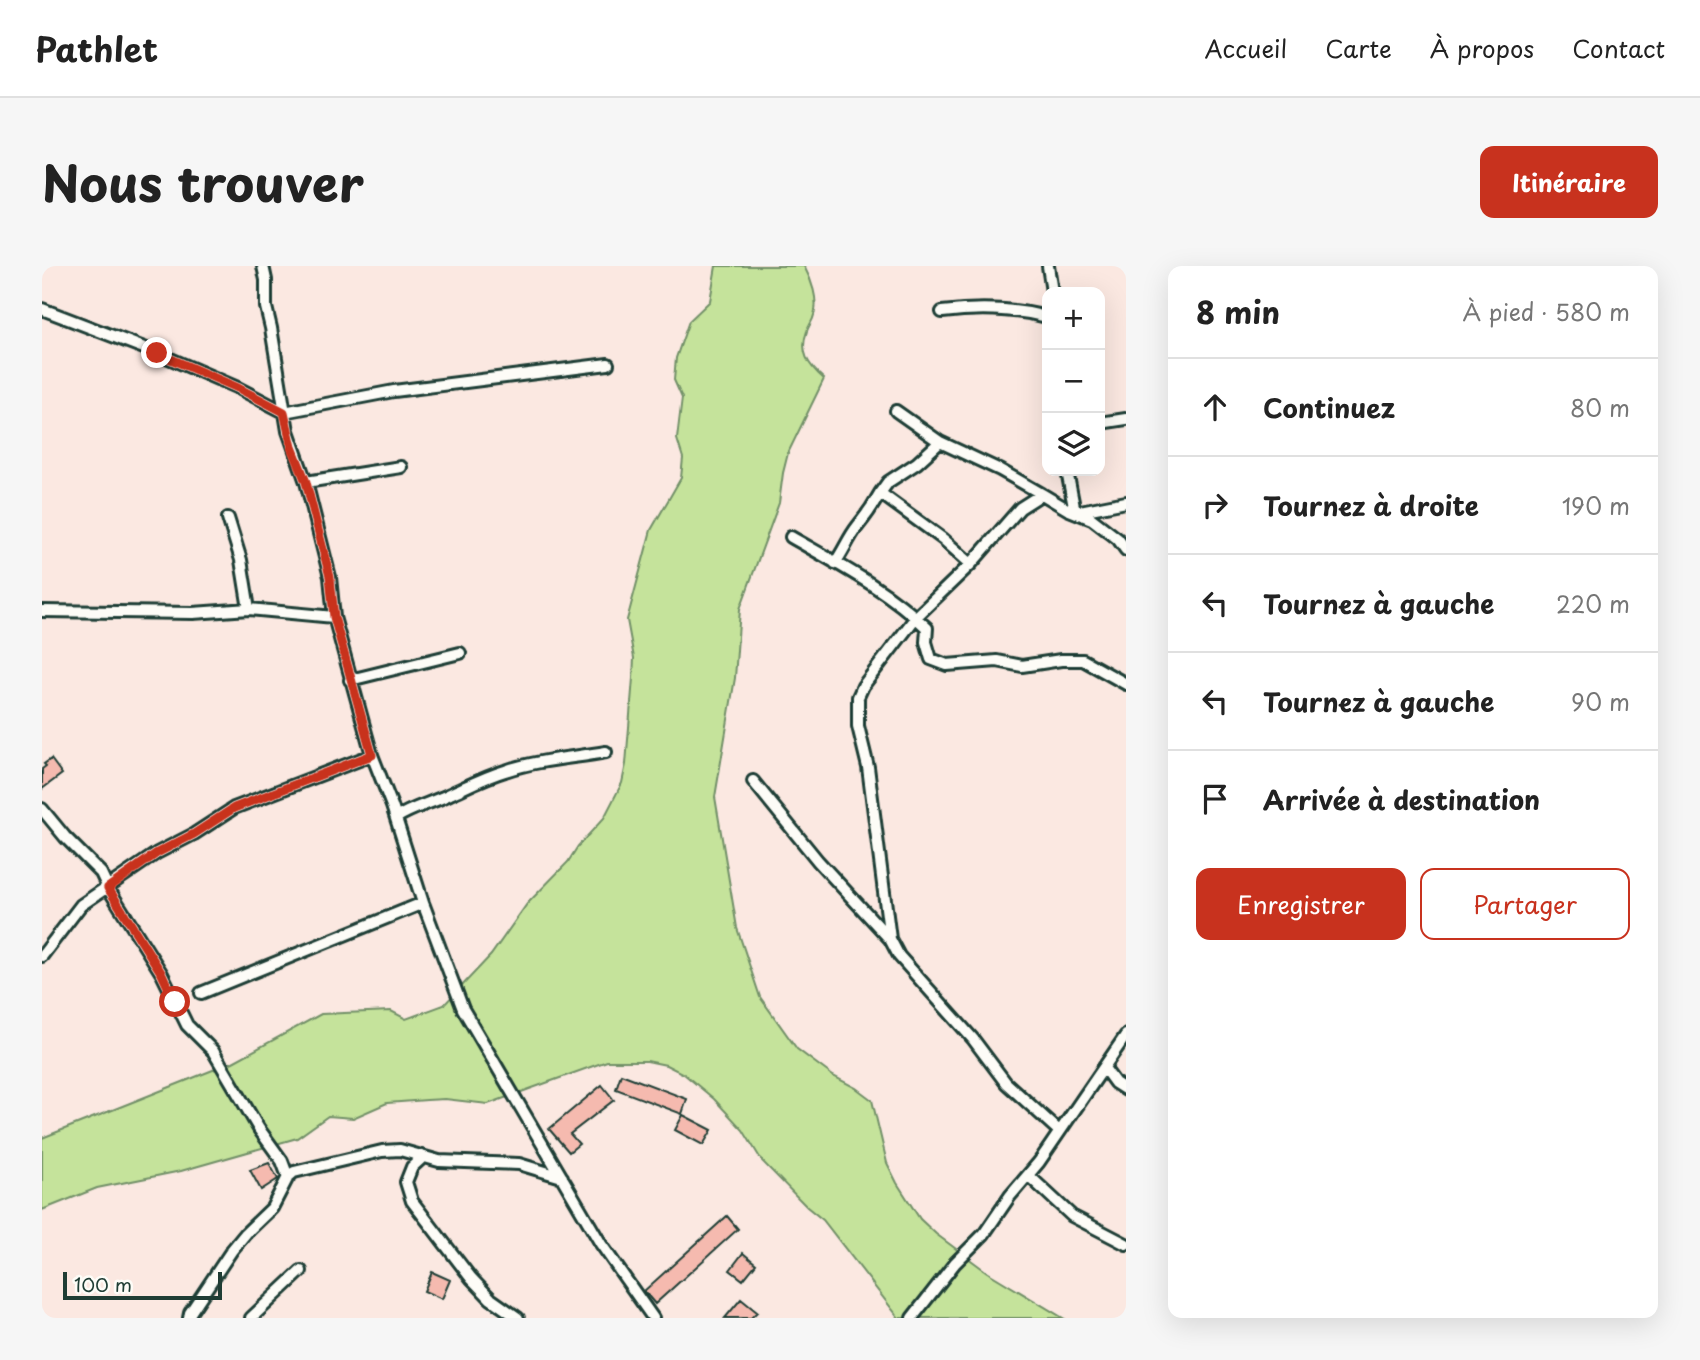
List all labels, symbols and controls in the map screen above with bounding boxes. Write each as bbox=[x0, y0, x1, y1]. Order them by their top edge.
text: Pathlet bbox=[35, 23, 158, 73]
text: Accueil bbox=[1204, 30, 1287, 66]
text: Carte bbox=[1325, 30, 1392, 66]
text: À propos bbox=[1430, 30, 1534, 66]
text: Contact bbox=[1572, 30, 1665, 66]
text: Nous trouver bbox=[42, 145, 364, 219]
button: Itinéraire bbox=[1480, 146, 1658, 218]
map controls bbox=[1042, 287, 1105, 476]
button: + bbox=[1042, 287, 1105, 350]
text: 8 min bbox=[1196, 289, 1280, 334]
text: À pied · 580 m bbox=[1462, 294, 1630, 329]
route end bbox=[141, 337, 172, 368]
button: − bbox=[1042, 350, 1105, 413]
icon: ahead bbox=[1196, 388, 1234, 426]
text: Continuez bbox=[1263, 388, 1395, 427]
text: 80 m bbox=[1570, 390, 1630, 425]
button: layers bbox=[1042, 413, 1105, 476]
icon: right bbox=[1196, 486, 1234, 524]
text: Tournez à droite bbox=[1263, 486, 1479, 525]
text: 190 m bbox=[1562, 488, 1630, 523]
icon: left bbox=[1196, 584, 1234, 622]
text: Tournez à gauche bbox=[1263, 584, 1494, 623]
text: 220 m bbox=[1556, 586, 1630, 621]
icon: left bbox=[1196, 682, 1234, 720]
text: Tournez à gauche bbox=[1263, 682, 1494, 721]
text: 90 m bbox=[1571, 684, 1630, 719]
icon: arrive bbox=[1196, 780, 1234, 818]
text: Arrivée à destination bbox=[1263, 780, 1540, 819]
button: Enregistrer bbox=[1196, 868, 1406, 940]
button: Partager bbox=[1420, 868, 1630, 940]
route start bbox=[159, 986, 190, 1017]
scale bar bbox=[63, 1269, 222, 1301]
text: 100 m bbox=[74, 1270, 132, 1298]

